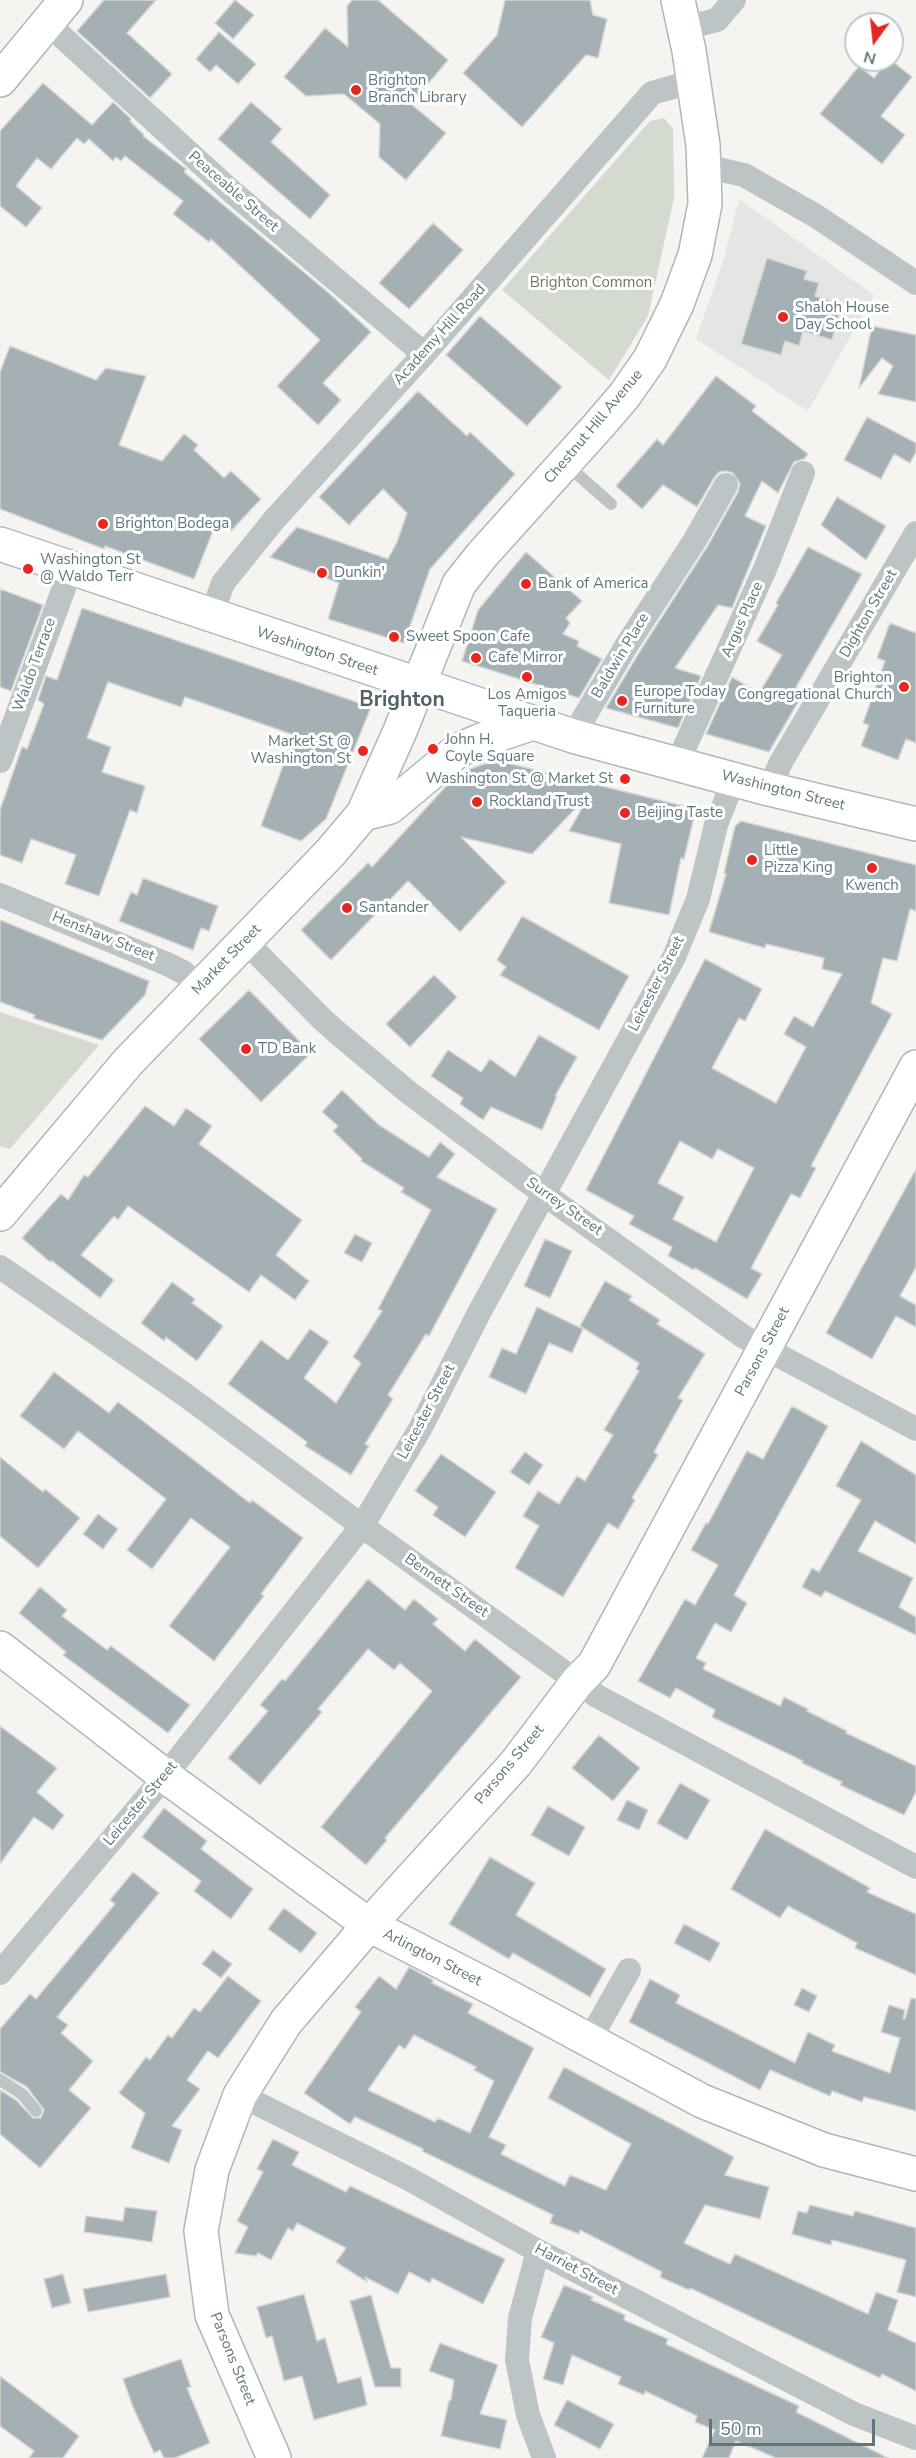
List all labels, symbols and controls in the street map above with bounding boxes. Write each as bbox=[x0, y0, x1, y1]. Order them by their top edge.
north arrow bbox=[844, 12, 904, 72]
text: N bbox=[861, 45, 878, 70]
place label: Brighton Branch Library bbox=[368, 72, 466, 107]
marker: Brighton Branch Library bbox=[349, 83, 363, 97]
street label: Peaceable Street bbox=[184, 148, 282, 236]
park label: Brighton Common bbox=[530, 274, 652, 292]
street label: Academy Hill Road bbox=[390, 281, 490, 389]
place label: Shaloh House Day School bbox=[795, 299, 889, 334]
marker: Shaloh House Day School bbox=[776, 310, 790, 324]
street label: Chestnut Hill Avenue bbox=[541, 366, 647, 488]
place label: Brighton Bodega bbox=[115, 515, 229, 533]
marker: Brighton Bodega bbox=[96, 517, 110, 531]
place label: Washington St @ Waldo Terr bbox=[40, 551, 140, 586]
marker: Washington St @ Waldo Terr bbox=[21, 562, 35, 576]
place label: Dunkin' bbox=[334, 564, 385, 582]
marker: Dunkin' bbox=[315, 566, 329, 580]
street label: Dighton Street bbox=[837, 567, 901, 661]
place label: Bank of America bbox=[538, 575, 649, 593]
marker: Bank of America bbox=[519, 577, 533, 591]
street label: Argus Place bbox=[718, 579, 768, 661]
street label: Baldwin Place bbox=[588, 610, 654, 702]
street label: Waldo Terrace bbox=[10, 616, 60, 714]
street label: Washington Street bbox=[254, 624, 380, 680]
place label: Sweet Spoon Cafe bbox=[406, 628, 530, 646]
marker: Sweet Spoon Cafe bbox=[387, 630, 401, 644]
place label: Cafe Mirror bbox=[488, 649, 563, 667]
marker: Cafe Mirror bbox=[469, 651, 483, 665]
place label: Brighton Congregational Church bbox=[737, 669, 892, 704]
marker: Los Amigos Taqueria bbox=[520, 670, 534, 684]
marker: Brighton Congregational Church bbox=[897, 680, 911, 694]
place label: Europe Today Furniture bbox=[634, 683, 726, 718]
place label: Los Amigos Taqueria bbox=[487, 686, 567, 721]
district label: Brighton bbox=[359, 688, 445, 714]
marker: Europe Today Furniture bbox=[615, 694, 629, 708]
place label: John H. Coyle Square bbox=[445, 731, 534, 766]
place label: Market St @ Washington St bbox=[251, 733, 351, 768]
marker: John H. Coyle Square bbox=[426, 742, 440, 756]
marker: Market St @ Washington St bbox=[356, 744, 370, 758]
street label: Washington Street bbox=[719, 767, 847, 815]
place label: Washington St @ Market St bbox=[426, 770, 613, 788]
marker: Washington St @ Market St bbox=[618, 772, 632, 786]
place label: Rockland Trust bbox=[489, 793, 589, 811]
marker: Rockland Trust bbox=[470, 795, 484, 809]
place label: Beijing Taste bbox=[637, 804, 723, 822]
marker: Beijing Taste bbox=[618, 806, 632, 820]
place label: Little Pizza King bbox=[764, 842, 833, 877]
marker: Little Pizza King bbox=[745, 853, 759, 867]
marker: Kwench bbox=[865, 861, 879, 875]
place label: Kwench bbox=[845, 877, 899, 895]
place label: Santander bbox=[359, 899, 429, 917]
marker: Santander bbox=[340, 901, 354, 915]
street label: Henshaw Street bbox=[49, 908, 157, 966]
street label: Market Street bbox=[189, 921, 265, 999]
street label: Leicester Street bbox=[625, 933, 689, 1035]
place label: TD Bank bbox=[258, 1040, 316, 1058]
marker: TD Bank bbox=[239, 1042, 253, 1056]
street label: Surrey Street bbox=[523, 1174, 605, 1240]
street label: Parsons Street bbox=[732, 1304, 794, 1400]
street label: Leicester Street bbox=[394, 1362, 460, 1462]
street label: Bennett Street bbox=[401, 1550, 491, 1622]
street label: Parsons Street bbox=[471, 1722, 549, 1808]
street label: Leicester Street bbox=[100, 1758, 182, 1850]
street label: Arlington Street bbox=[380, 1925, 484, 1991]
street label: Harriet Street bbox=[531, 2241, 621, 2299]
street label: Parsons Street bbox=[205, 2310, 259, 2408]
scale bar bbox=[712, 2407, 878, 2445]
text: 50 m bbox=[720, 2417, 762, 2441]

